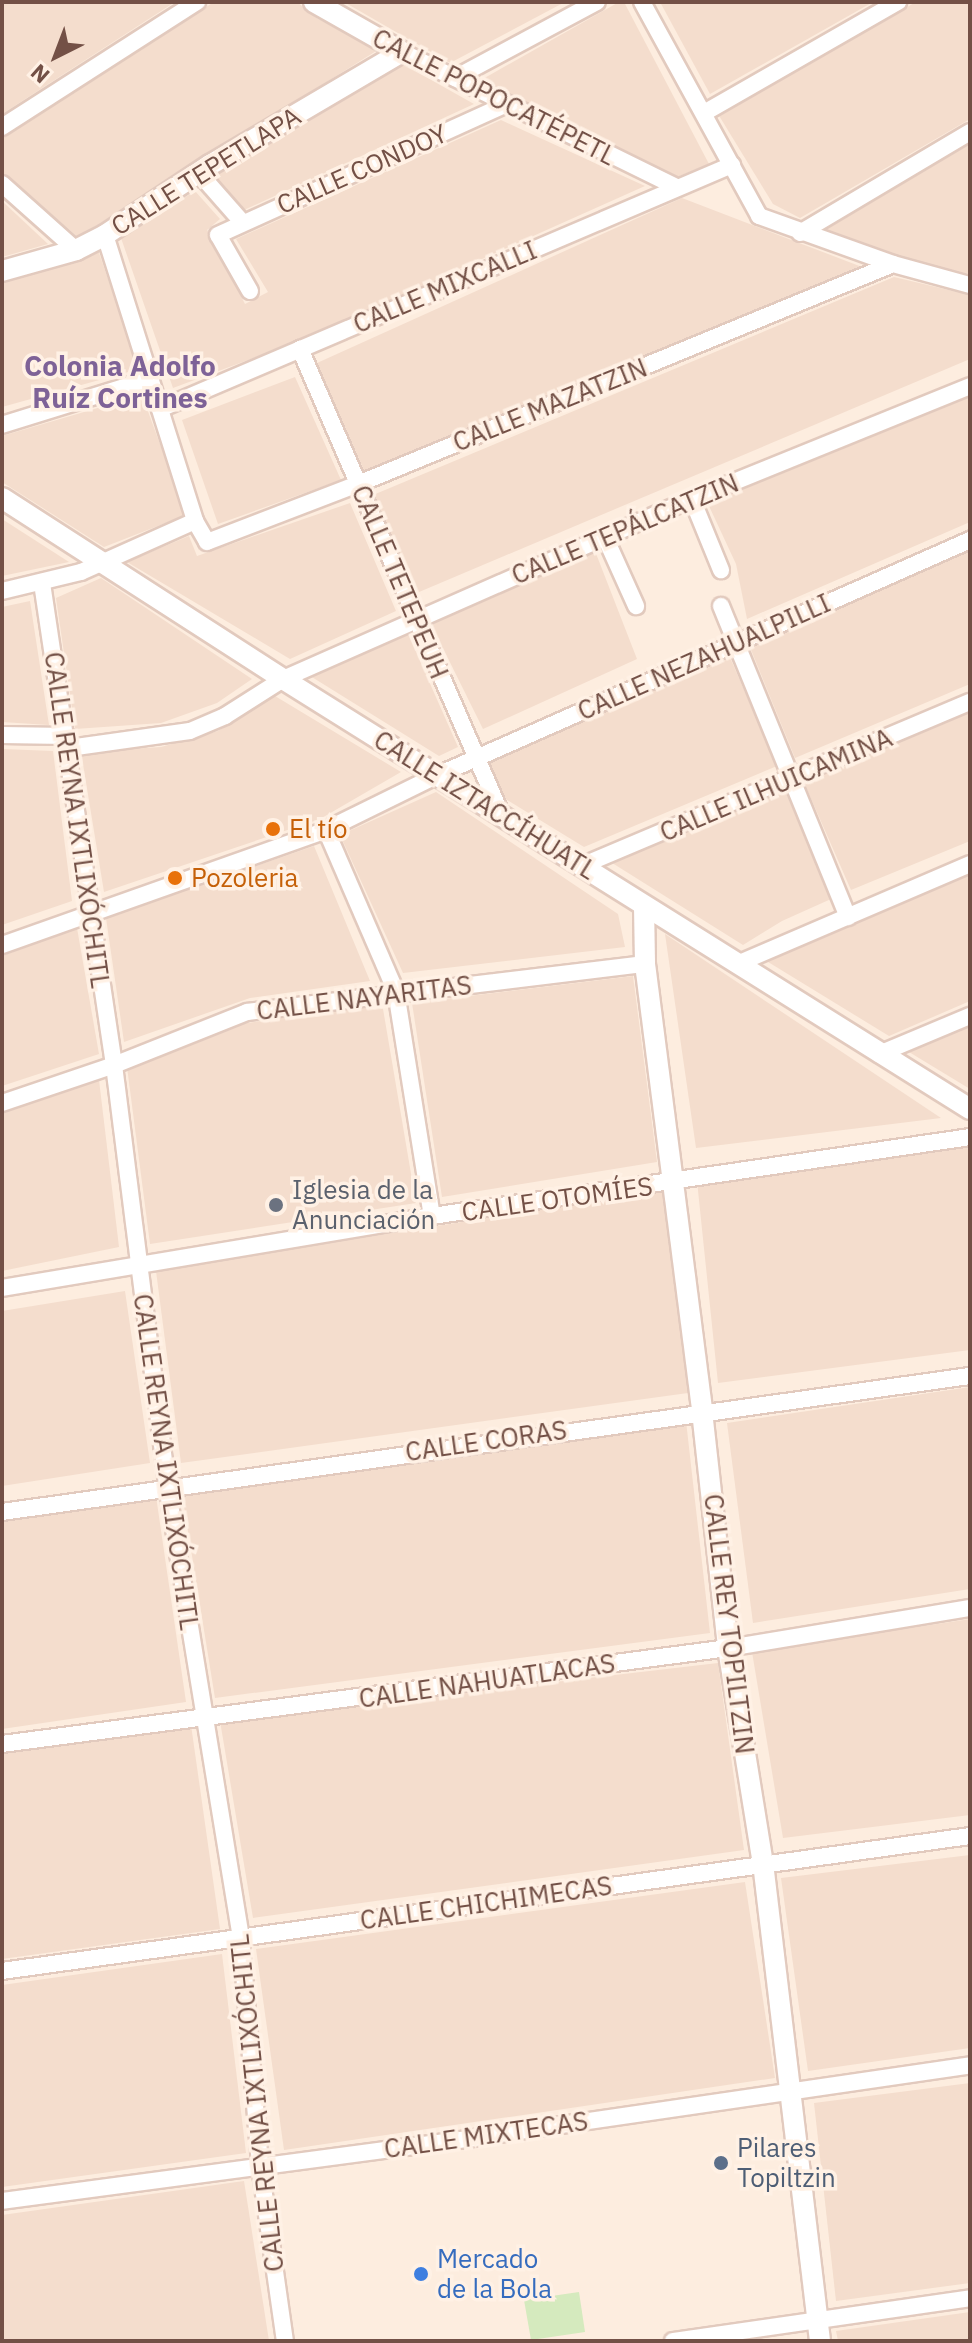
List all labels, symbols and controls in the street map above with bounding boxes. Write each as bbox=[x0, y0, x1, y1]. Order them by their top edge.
north arrow bbox=[16, 16, 96, 96]
street label: CALLE POPOCATÉPETL bbox=[367, 22, 621, 172]
text: N bbox=[24, 58, 55, 90]
street label: CALLE TEPETLAPA bbox=[106, 100, 306, 242]
street label: CALLE CONDOY bbox=[272, 117, 452, 221]
street label: CALLE MIXCALLI bbox=[348, 234, 542, 340]
district label: Colonia Adolfo Ruíz Cortines bbox=[24, 349, 216, 415]
street label: CALLE MAZATZIN bbox=[448, 352, 652, 458]
street label: CALLE TEPÁLCATZIN bbox=[507, 467, 743, 591]
street label: CALLE TETEPEUH bbox=[345, 481, 455, 683]
street label: CALLE NEZAHUALPILLI bbox=[573, 587, 835, 727]
street label: CALLE REYNA IXTLIXÓCHITL bbox=[38, 650, 116, 990]
street label: CALLE ILHUICAMINA bbox=[655, 722, 897, 848]
street label: CALLE IZTACCÍHUATL bbox=[368, 724, 602, 886]
place label: El tío bbox=[289, 813, 348, 845]
marker: El tío bbox=[264, 820, 282, 838]
place label: Pozoleria bbox=[191, 862, 298, 894]
marker: Pozoleria bbox=[166, 869, 184, 887]
street label: CALLE NAYARITAS bbox=[255, 969, 473, 1027]
street label: CALLE OTOMÍES bbox=[459, 1170, 655, 1228]
place label: Iglesia de la Anunciación bbox=[292, 1174, 435, 1236]
marker: Iglesia de la Anunciación bbox=[267, 1196, 285, 1214]
street label: CALLE REYNA IXTLIXÓCHITL bbox=[127, 1292, 205, 1632]
street label: CALLE CORAS bbox=[403, 1414, 569, 1468]
street label: CALLE REY TOPILTZIN bbox=[698, 1492, 760, 1756]
street label: CALLE NAHUATLACAS bbox=[357, 1648, 617, 1714]
street label: CALLE CHICHIMECAS bbox=[358, 1870, 614, 1936]
street label: CALLE REYNA IXTLIXÓCHITL bbox=[224, 1933, 290, 2273]
street label: CALLE MIXTECAS bbox=[382, 2105, 590, 2165]
place label: Pilares Topiltzin bbox=[737, 2132, 836, 2194]
marker: Pilares Topiltzin bbox=[712, 2154, 730, 2172]
place label: Mercado de la Bola bbox=[437, 2243, 552, 2304]
marker: Mercado de la Bola bbox=[412, 2265, 430, 2283]

